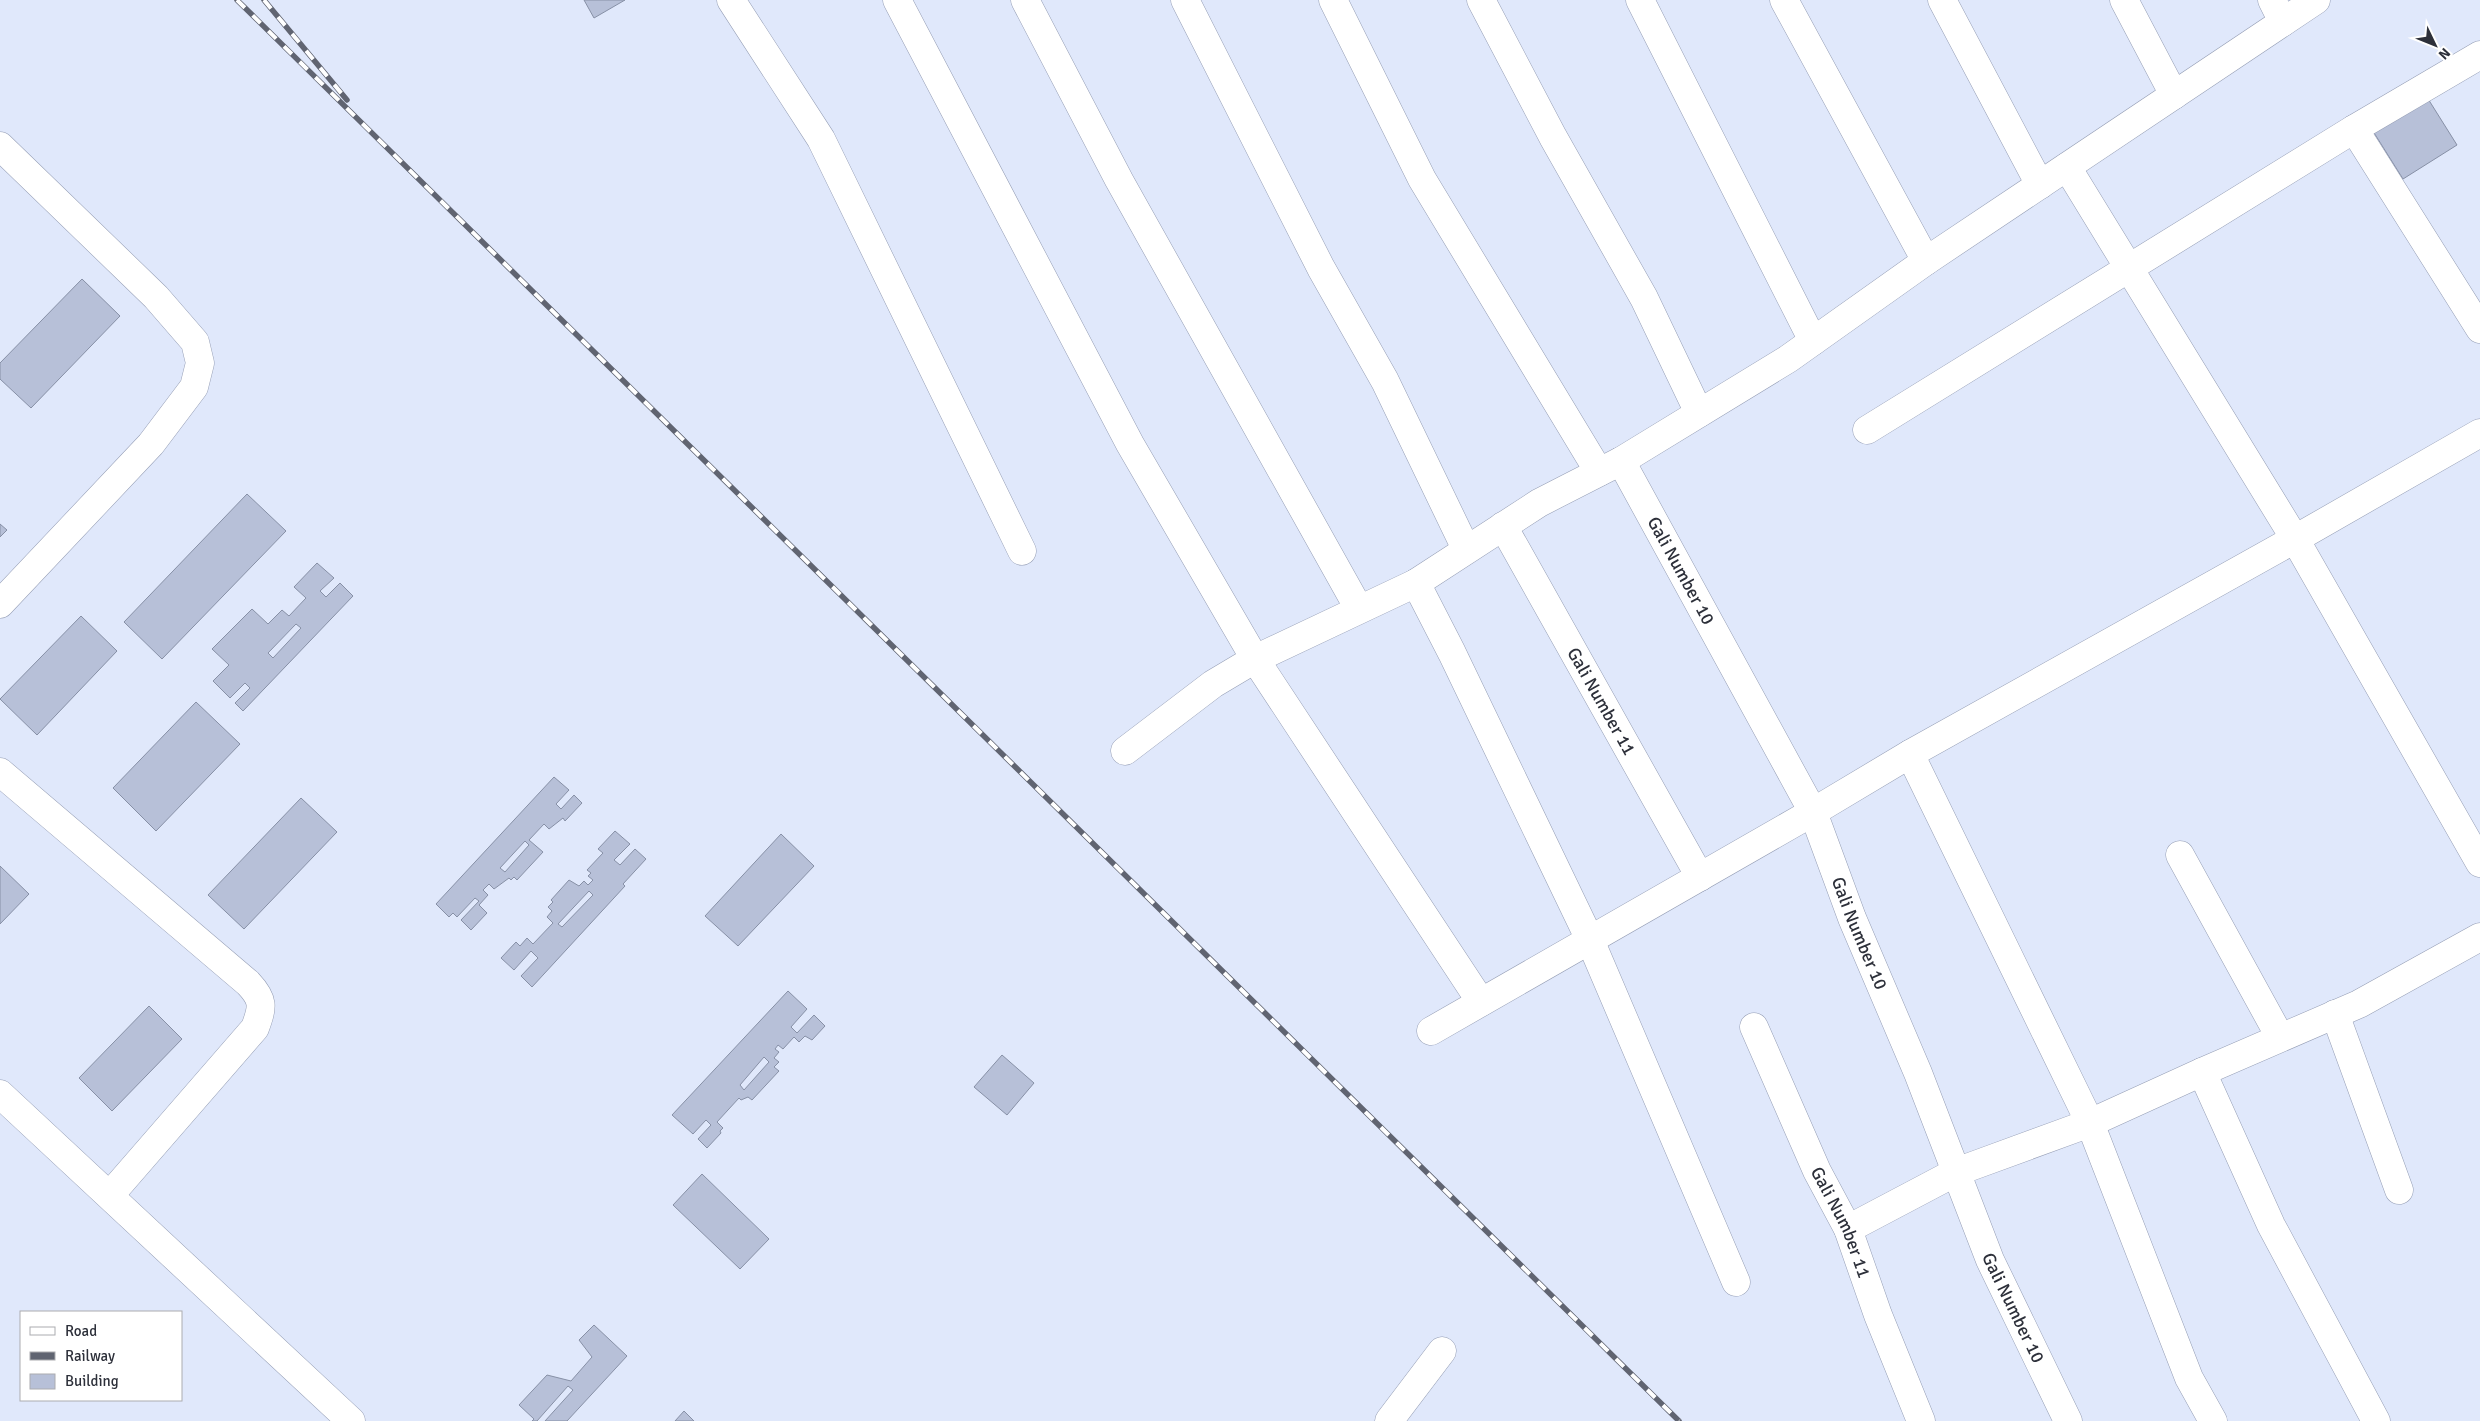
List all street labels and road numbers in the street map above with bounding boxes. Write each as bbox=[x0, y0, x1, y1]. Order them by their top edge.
street label: Gali Number 10 bbox=[1643, 513, 1719, 629]
street label: Gali Number 11 bbox=[1562, 644, 1640, 759]
street label: Gali Number 10 bbox=[1827, 874, 1892, 993]
street label: Gali Number 11 bbox=[1806, 1163, 1875, 1281]
street label: Gali Number 10 bbox=[1977, 1250, 2049, 1367]

